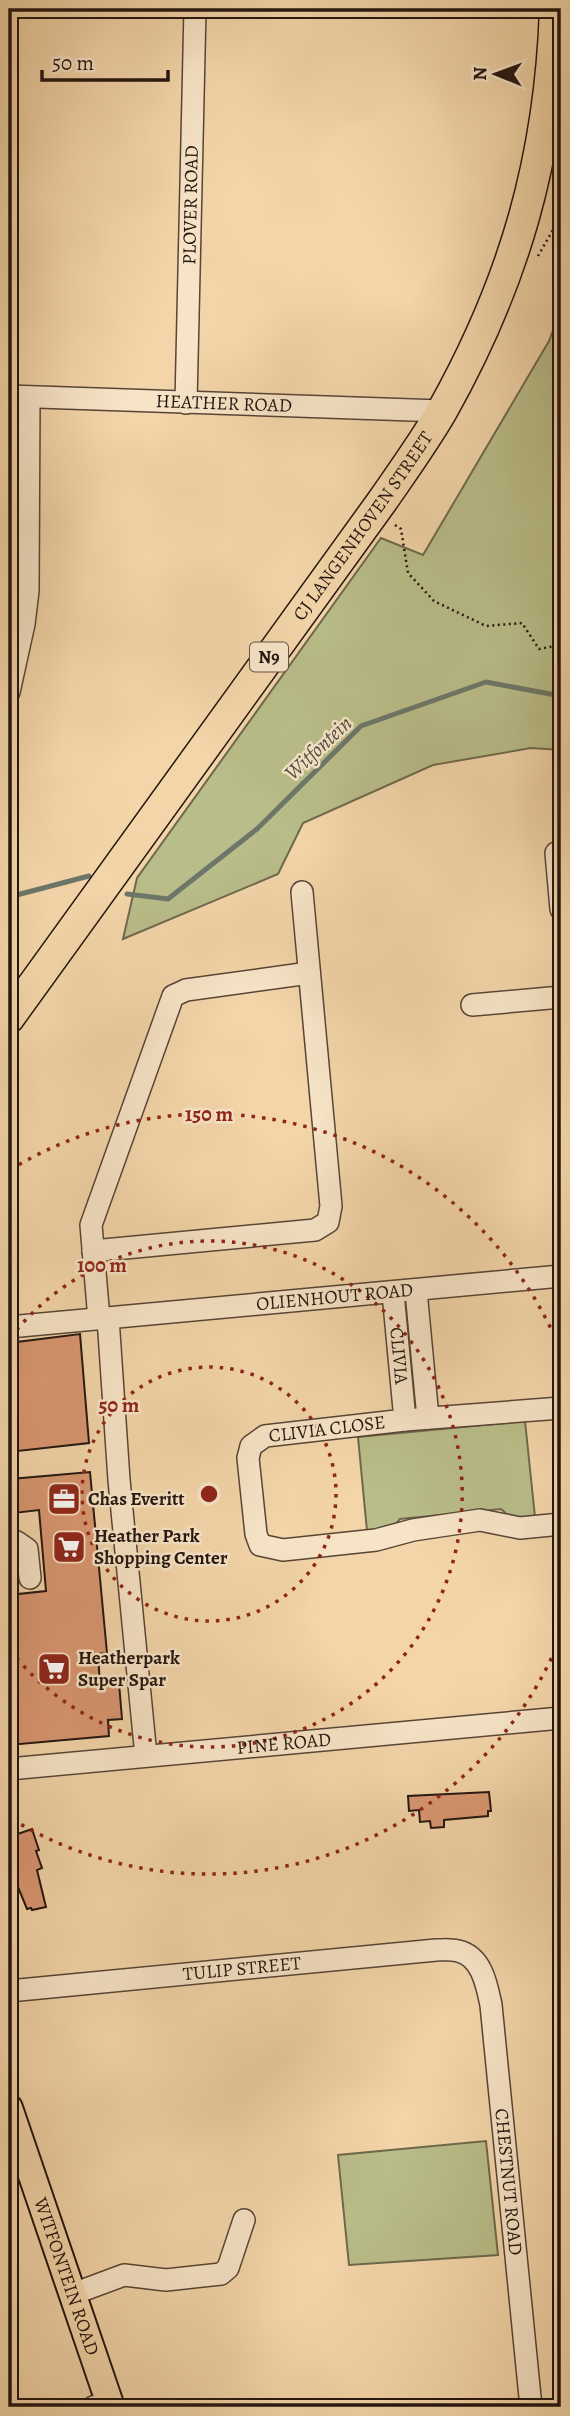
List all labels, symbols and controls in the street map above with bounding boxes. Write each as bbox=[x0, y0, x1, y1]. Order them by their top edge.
scale bar bbox=[42, 38, 168, 82]
north arrow bbox=[462, 38, 532, 108]
text: 50 m bbox=[52, 49, 94, 77]
text: N bbox=[467, 66, 493, 81]
street label: PLOVER ROAD bbox=[176, 145, 205, 265]
street label: HEATHER ROAD bbox=[155, 388, 292, 419]
street label: CJ LANGENHOVEN STREET bbox=[287, 426, 439, 626]
road number: N9 bbox=[250, 642, 288, 672]
water label: Witfontein bbox=[278, 710, 358, 786]
text: 150 m bbox=[185, 1100, 234, 1128]
text: 100 m bbox=[77, 1251, 127, 1279]
street label: OLIENHOUT ROAD bbox=[255, 1277, 414, 1317]
street label: CLIVIA bbox=[383, 1326, 415, 1386]
text: 50 m bbox=[99, 1391, 140, 1419]
street label: CLIVIA CLOSE bbox=[267, 1409, 387, 1449]
office icon: Chas Everitt bbox=[45, 1480, 83, 1518]
centre of rings bbox=[197, 1482, 221, 1506]
place label: Chas Everitt bbox=[88, 1486, 185, 1512]
place label: Heather Park Shopping Center bbox=[94, 1523, 228, 1571]
supermarket icon: Heather Park Shopping Center bbox=[50, 1528, 88, 1566]
place label: Heatherpark Super Spar bbox=[78, 1645, 180, 1693]
supermarket icon: Heatherpark Super Spar bbox=[35, 1650, 73, 1688]
street label: PINE ROAD bbox=[235, 1726, 332, 1761]
street label: TULIP STREET bbox=[182, 1950, 303, 1987]
street label: CHESTNUT ROAD bbox=[488, 2107, 529, 2257]
street label: WITFONTEIN ROAD bbox=[27, 2193, 105, 2359]

